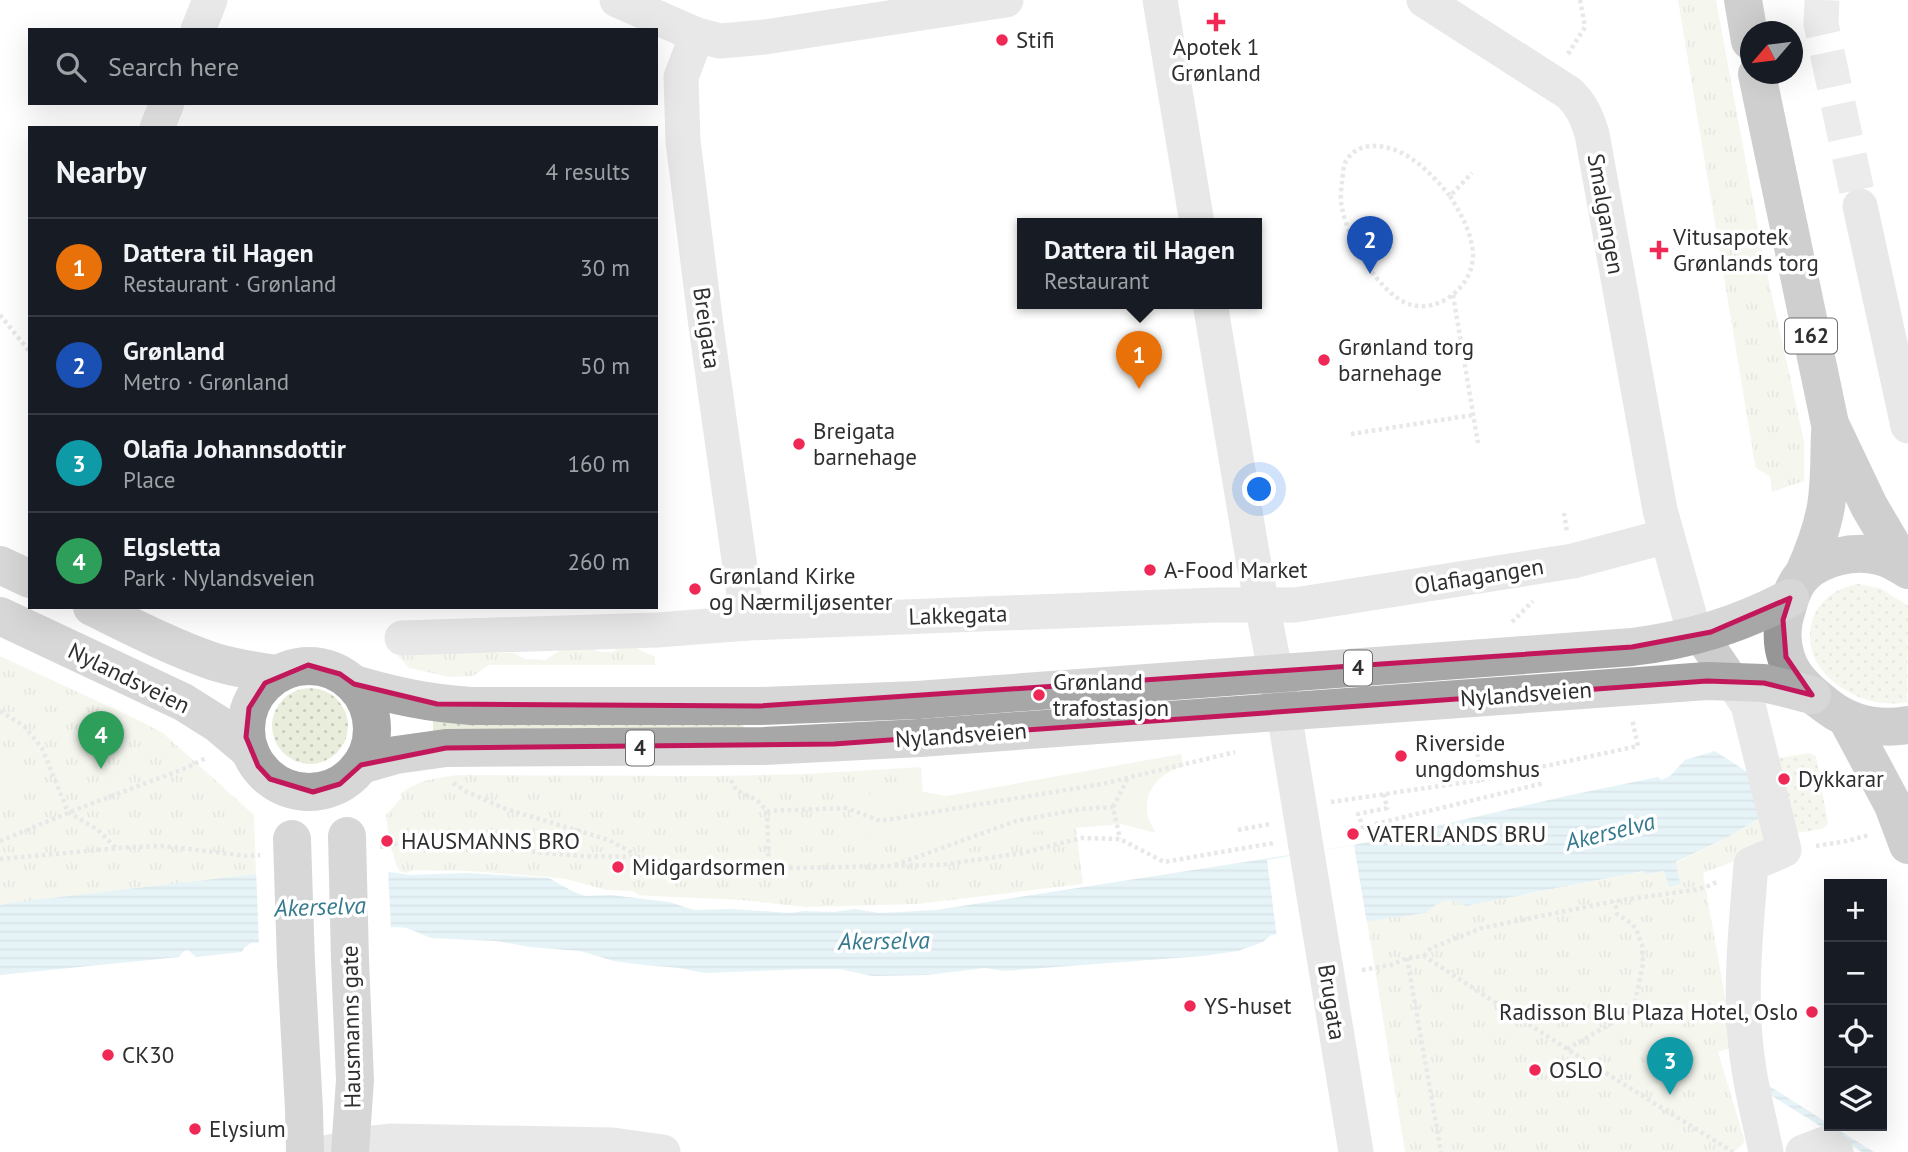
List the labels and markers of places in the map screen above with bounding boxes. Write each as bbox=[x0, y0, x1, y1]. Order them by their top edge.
marker: Apotek 1 Grønland bbox=[1208, 14, 1224, 30]
place label: Stifi bbox=[1016, 25, 1055, 54]
marker: Stifi bbox=[994, 32, 1010, 48]
place label: Apotek 1 Grønland bbox=[1171, 32, 1261, 87]
pin: 2 bbox=[1347, 216, 1393, 274]
place label: Vitusapotek Grønlands torg bbox=[1672, 222, 1819, 277]
marker: Vitusapotek Grønlands torg bbox=[1651, 242, 1667, 258]
pin: 1 bbox=[1116, 331, 1162, 389]
place label: Grønland torg barnehage bbox=[1338, 332, 1474, 387]
marker: Grønland torg barnehage bbox=[1316, 352, 1332, 368]
place label: Breigata barnehage bbox=[813, 416, 917, 471]
marker: Breigata barnehage bbox=[791, 436, 807, 452]
place label: A-Food Market bbox=[1164, 555, 1308, 584]
place label: Grønland Kirke og Nærmiljøsenter bbox=[709, 561, 893, 616]
marker: A-Food Market bbox=[1142, 562, 1158, 578]
marker: Grønland Kirke og Nærmiljøsenter bbox=[687, 581, 703, 597]
place label: Grønland trafostasjon bbox=[1053, 667, 1169, 722]
marker: Grønland trafostasjon bbox=[1031, 687, 1047, 703]
pin: 4 bbox=[78, 711, 124, 769]
place label: Riverside ungdomshus bbox=[1415, 728, 1540, 783]
marker: Riverside ungdomshus bbox=[1393, 748, 1409, 764]
place label: Dykkarar bbox=[1798, 764, 1884, 793]
marker: Dykkarar bbox=[1776, 771, 1792, 787]
place label: VATERLANDS BRU bbox=[1366, 819, 1546, 848]
place label: HAUSMANNS BRO bbox=[401, 826, 580, 855]
marker: VATERLANDS BRU bbox=[1345, 826, 1361, 842]
marker: HAUSMANNS BRO bbox=[379, 833, 395, 849]
place label: Midgardsormen bbox=[632, 852, 785, 881]
marker: Midgardsormen bbox=[610, 859, 626, 875]
place label: YS-huset bbox=[1204, 991, 1292, 1020]
place label: Radisson Blu Plaza Hotel, Oslo bbox=[1499, 997, 1798, 1026]
marker: YS-huset bbox=[1182, 998, 1198, 1014]
marker: Radisson Blu Plaza Hotel, Oslo bbox=[1804, 1004, 1820, 1020]
pin: 3 bbox=[1647, 1037, 1693, 1095]
place label: CK30 bbox=[122, 1040, 174, 1069]
marker: CK30 bbox=[100, 1047, 116, 1063]
place label: OSLO bbox=[1549, 1055, 1603, 1084]
marker: OSLO bbox=[1527, 1062, 1543, 1078]
place label: Elysium bbox=[209, 1114, 286, 1143]
marker: Elysium bbox=[187, 1121, 203, 1137]

